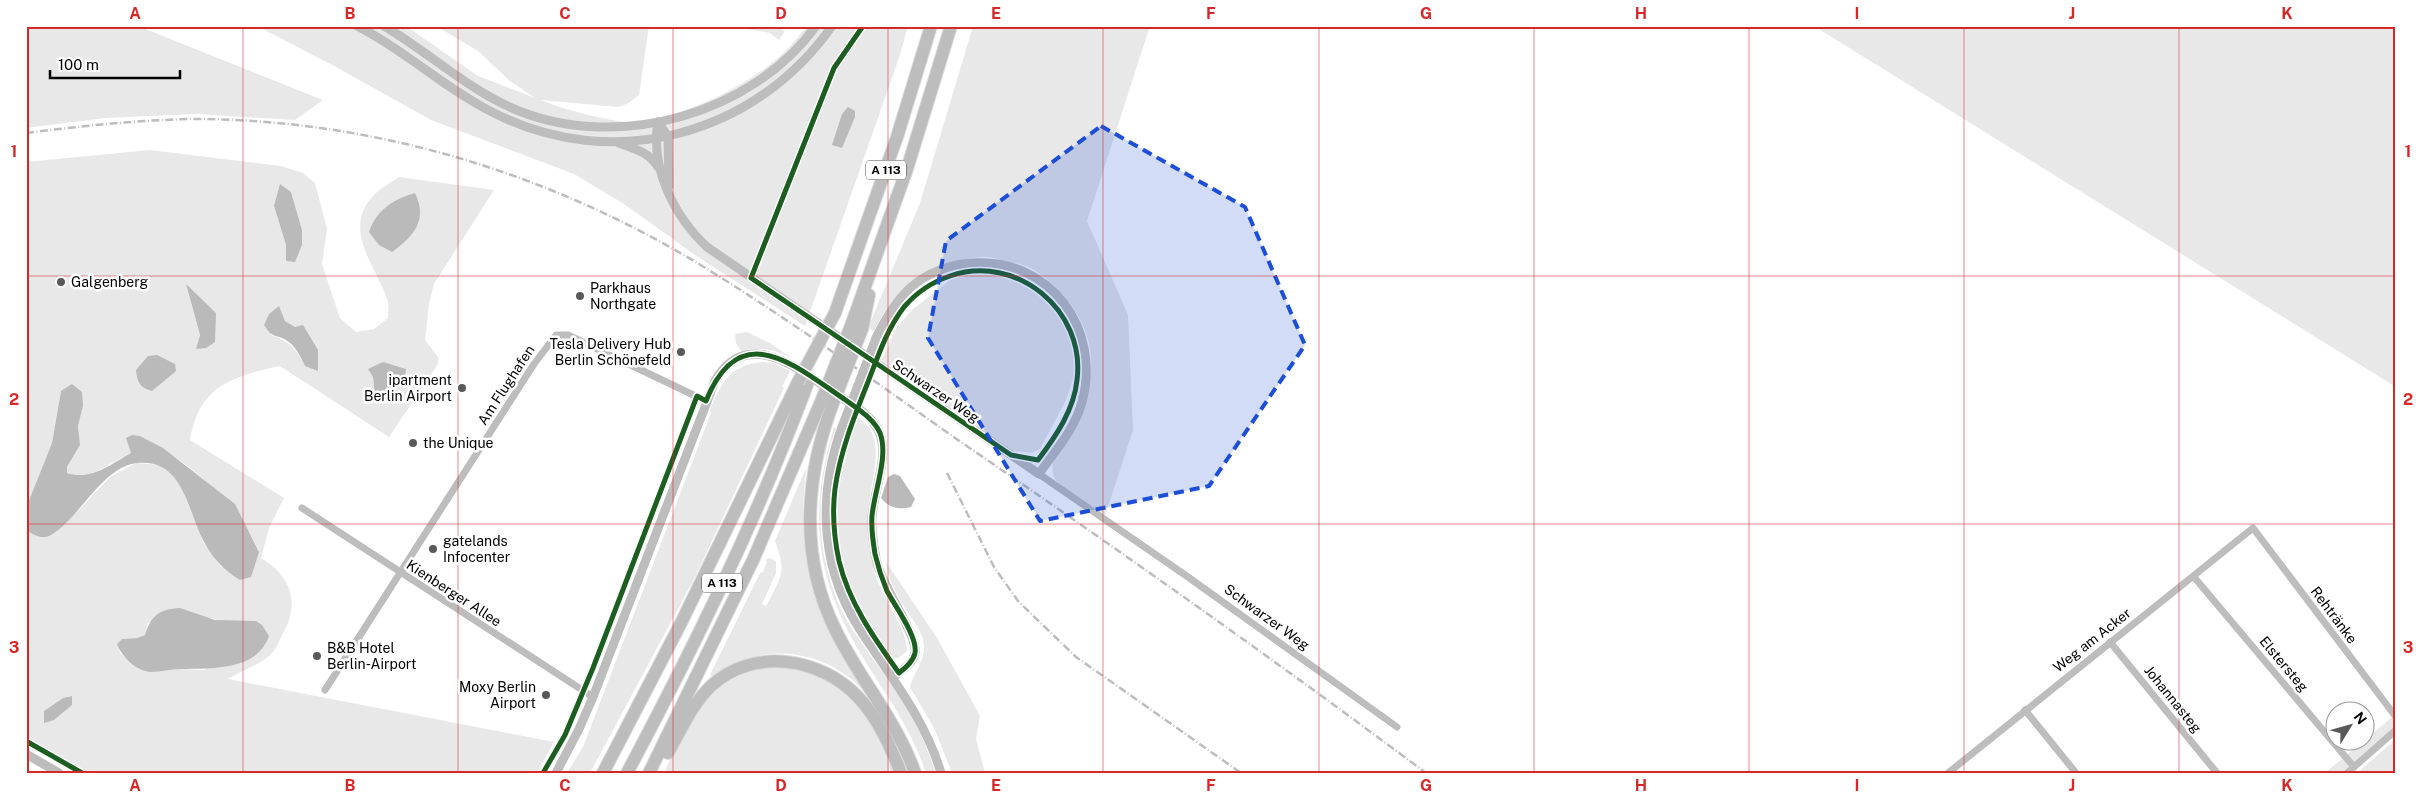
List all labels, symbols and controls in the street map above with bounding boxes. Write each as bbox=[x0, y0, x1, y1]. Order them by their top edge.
text: A bbox=[129, 4, 141, 23]
text: B bbox=[345, 4, 356, 23]
text: C bbox=[559, 4, 571, 23]
text: D bbox=[775, 4, 787, 23]
text: E bbox=[991, 4, 1001, 23]
text: F bbox=[1206, 4, 1216, 23]
text: G bbox=[1420, 4, 1432, 23]
text: H bbox=[1635, 4, 1647, 23]
text: I bbox=[1855, 4, 1859, 23]
text: J bbox=[2069, 4, 2075, 23]
text: K bbox=[2281, 4, 2293, 23]
scale bar bbox=[50, 48, 180, 80]
text: 100 m bbox=[58, 56, 99, 73]
text: 1 bbox=[11, 142, 17, 161]
text: 1 bbox=[2405, 142, 2411, 161]
road number: A 113 bbox=[866, 160, 906, 180]
place label: Galgenberg bbox=[71, 274, 148, 290]
marker: Galgenberg bbox=[55, 276, 67, 288]
place label: Parkhaus Northgate bbox=[590, 280, 656, 312]
marker: Parkhaus Northgate bbox=[574, 290, 586, 302]
place label: Tesla Delivery Hub Berlin Schönefeld bbox=[549, 336, 671, 368]
street label: Am Flughafen bbox=[474, 342, 538, 428]
marker: Tesla Delivery Hub Berlin Schönefeld bbox=[675, 346, 687, 358]
street label: Schwarzer Weg bbox=[890, 356, 983, 426]
place label: ipartment Berlin Airport bbox=[364, 372, 452, 404]
marker: ipartment Berlin Airport bbox=[456, 382, 468, 394]
text: 2 bbox=[9, 390, 19, 409]
text: 2 bbox=[2403, 390, 2413, 409]
place label: the Unique bbox=[423, 435, 494, 451]
marker: the Unique bbox=[407, 437, 419, 449]
place label: gatelands Infocenter bbox=[443, 533, 510, 565]
marker: gatelands Infocenter bbox=[427, 543, 439, 555]
street label: Kienberger Allee bbox=[404, 556, 504, 630]
road number: A 113 bbox=[702, 574, 742, 592]
street label: Schwarzer Weg bbox=[1221, 581, 1313, 653]
street label: Rehtränke bbox=[2307, 583, 2361, 647]
street label: Weg am Acker bbox=[2050, 605, 2134, 675]
street label: Elstersteg bbox=[2256, 633, 2312, 695]
text: 3 bbox=[9, 638, 19, 657]
text: 3 bbox=[2403, 638, 2413, 657]
place label: B&B Hotel Berlin-Airport bbox=[327, 640, 417, 672]
marker: B&B Hotel Berlin-Airport bbox=[311, 650, 323, 662]
street label: Johannasteg bbox=[2141, 662, 2205, 736]
place label: Moxy Berlin Airport bbox=[459, 679, 536, 711]
marker: Moxy Berlin Airport bbox=[540, 689, 552, 701]
north arrow bbox=[2324, 702, 2374, 752]
text: N bbox=[2351, 709, 2370, 727]
text: A bbox=[129, 776, 141, 795]
text: B bbox=[345, 776, 356, 795]
text: C bbox=[559, 776, 571, 795]
text: D bbox=[775, 776, 787, 795]
text: E bbox=[991, 776, 1001, 795]
text: F bbox=[1206, 776, 1216, 795]
text: G bbox=[1420, 776, 1432, 795]
text: H bbox=[1635, 776, 1647, 795]
text: I bbox=[1855, 776, 1859, 795]
text: J bbox=[2069, 776, 2075, 795]
text: K bbox=[2281, 776, 2293, 795]

